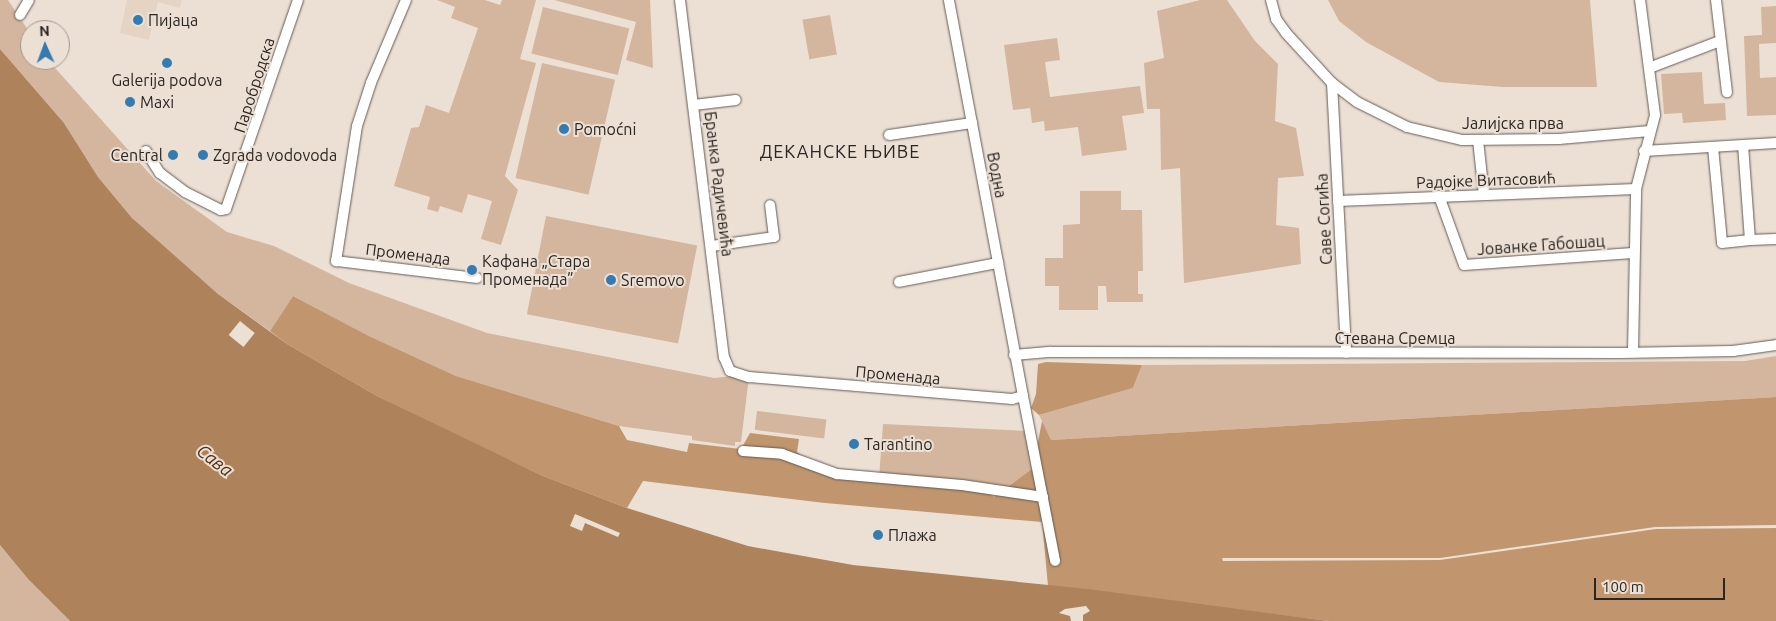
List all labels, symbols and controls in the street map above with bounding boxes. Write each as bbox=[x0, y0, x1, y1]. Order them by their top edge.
place label: Пијаца bbox=[148, 10, 198, 30]
marker: Пијаца bbox=[132, 14, 144, 26]
north arrow bbox=[20, 20, 70, 70]
text: N bbox=[39, 23, 50, 39]
street label: Паробродска bbox=[230, 35, 278, 135]
marker: Galerija podova bbox=[161, 57, 173, 69]
place label: Galerija podova bbox=[111, 70, 223, 90]
place label: Maxi bbox=[140, 92, 174, 112]
marker: Maxi bbox=[124, 96, 136, 108]
street label: Бранка Радичевића bbox=[701, 110, 737, 258]
street label: Јалијска прва bbox=[1462, 113, 1564, 133]
place label: Pomoćni bbox=[574, 119, 636, 139]
marker: Pomoćni bbox=[558, 123, 570, 135]
district label: ДЕКАНСКЕ ЊИВЕ bbox=[758, 140, 922, 162]
place label: Central bbox=[110, 145, 163, 165]
place label: Zgrada vodovoda bbox=[213, 145, 337, 165]
marker: Central bbox=[167, 149, 179, 161]
marker: Zgrada vodovoda bbox=[197, 149, 209, 161]
street label: Водна bbox=[983, 150, 1011, 200]
street label: Радојке Витасовић bbox=[1416, 168, 1556, 192]
street label: Саве Согића bbox=[1312, 173, 1336, 265]
street label: Јованке Габошац bbox=[1476, 231, 1606, 259]
street label: Променада bbox=[364, 239, 452, 269]
place label: Кафана „Стара Променада” bbox=[482, 251, 590, 289]
marker: Кафана „Стара Променада” bbox=[466, 264, 478, 276]
place label: Sremovo bbox=[621, 270, 685, 290]
marker: Sremovo bbox=[605, 274, 617, 286]
street label: Стевана Сремца bbox=[1335, 328, 1455, 348]
street label: Променада bbox=[855, 362, 941, 388]
place label: Tarantino bbox=[864, 434, 933, 454]
marker: Tarantino bbox=[848, 438, 860, 450]
water label: Сава bbox=[193, 439, 237, 481]
place label: Плажа bbox=[888, 525, 937, 545]
marker: Плажа bbox=[872, 529, 884, 541]
scale bar bbox=[1596, 568, 1727, 600]
text: 100 m bbox=[1602, 578, 1644, 595]

